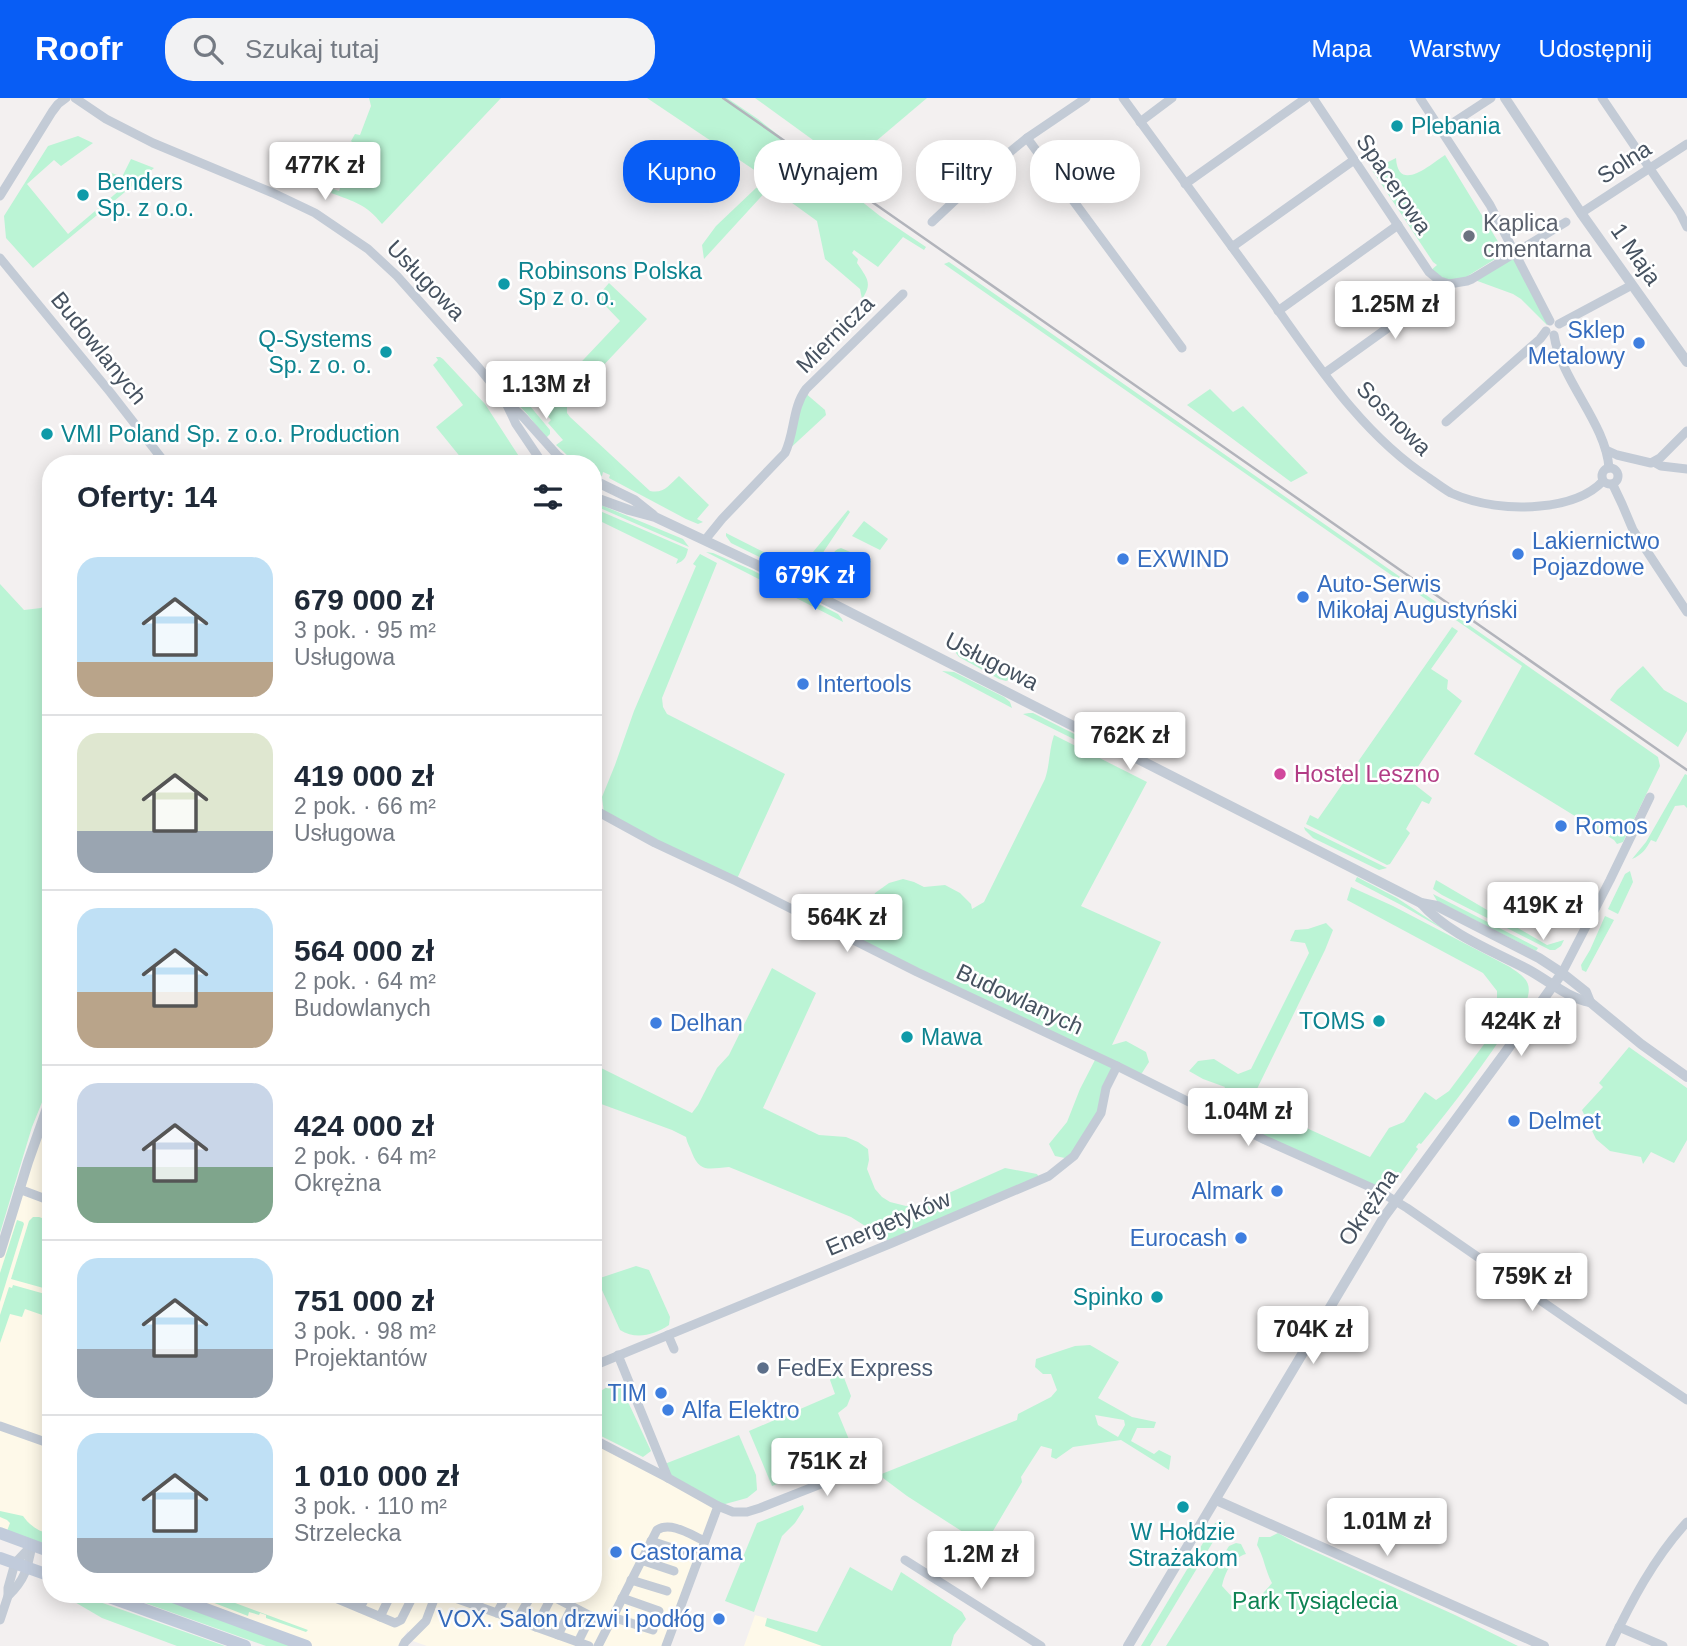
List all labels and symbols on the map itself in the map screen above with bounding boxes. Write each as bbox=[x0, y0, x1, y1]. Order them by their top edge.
place label: Plebania bbox=[1411, 113, 1501, 139]
marker: Plebania bbox=[1389, 118, 1405, 134]
street label: Spacerowa bbox=[1351, 129, 1437, 239]
street label: Solna bbox=[1592, 135, 1656, 189]
pin: 477K zł bbox=[260, 142, 390, 202]
place label: Benders Sp. z o.o. bbox=[97, 169, 194, 221]
marker: Benders Sp. z o.o. bbox=[75, 187, 91, 203]
place label: Kaplica cmentarna bbox=[1483, 210, 1592, 262]
street label: 1 Maja bbox=[1606, 218, 1667, 290]
marker: Kaplica cmentarna bbox=[1461, 228, 1477, 244]
street label: Usługowa bbox=[382, 235, 471, 326]
place label: Robinsons Polska Sp z o. o. bbox=[518, 258, 702, 310]
marker: Robinsons Polska Sp z o. o. bbox=[496, 276, 512, 292]
pin: 1.25M zł bbox=[1323, 282, 1467, 341]
street label: Budowlanych bbox=[46, 287, 152, 409]
street label: Miernicza bbox=[791, 290, 879, 378]
place label: Sklep Metalowy bbox=[1528, 317, 1625, 369]
place label: Q-Systems Sp. z o. o. bbox=[258, 326, 372, 378]
marker: Sklep Metalowy bbox=[1631, 335, 1647, 351]
marker: Q-Systems Sp. z o. o. bbox=[378, 344, 394, 360]
pin: 1.13M zł bbox=[474, 362, 618, 421]
street label: Sosnowa bbox=[1351, 375, 1437, 461]
place label: VMI Poland Sp. z o.o. Production bbox=[61, 421, 400, 447]
marker: VMI Poland Sp. z o.o. Production bbox=[39, 426, 55, 442]
place label: Lakiernictwo Pojazdowe bbox=[1532, 528, 1660, 580]
place label: EXWIND bbox=[1137, 546, 1229, 572]
marker: Lakiernictwo Pojazdowe bbox=[1510, 546, 1526, 562]
marker: EXWIND bbox=[1115, 551, 1131, 567]
pin: 679K zł bbox=[750, 552, 880, 612]
place label: Auto-Serwis Mikołaj Augustyński bbox=[1317, 571, 1518, 623]
marker: Auto-Serwis Mikołaj Augustyński bbox=[1295, 589, 1311, 605]
street label: Usługowa bbox=[941, 626, 1043, 696]
place label: Intertools bbox=[817, 671, 912, 697]
marker: Intertools bbox=[795, 676, 811, 692]
pin: 762K zł bbox=[1065, 712, 1195, 772]
place label: Hostel Leszno bbox=[1294, 761, 1440, 787]
marker: Hostel Leszno bbox=[1272, 766, 1288, 782]
place label: Romos bbox=[1575, 813, 1648, 839]
marker: Romos bbox=[1553, 818, 1569, 834]
pin: 419K zł bbox=[1478, 882, 1608, 942]
pin: 564K zł bbox=[782, 894, 912, 954]
street label: Budowlanych bbox=[953, 958, 1087, 1040]
pin: 424K zł bbox=[1456, 998, 1586, 1058]
place label: TOMS bbox=[1299, 1008, 1365, 1034]
place label: Delhan bbox=[670, 1010, 743, 1036]
marker: TOMS bbox=[1371, 1013, 1387, 1029]
marker: Delhan bbox=[648, 1015, 664, 1031]
place label: Mawa bbox=[921, 1024, 983, 1050]
marker: Mawa bbox=[899, 1029, 915, 1045]
pin: 1.04M zł bbox=[1176, 1088, 1320, 1148]
place label: Delmet bbox=[1528, 1108, 1601, 1134]
marker: Delmet bbox=[1506, 1113, 1522, 1129]
street label: Okrężna bbox=[1333, 1164, 1403, 1250]
place label: Almark bbox=[1191, 1178, 1263, 1204]
marker: Almark bbox=[1269, 1183, 1285, 1199]
street label: Energetyków bbox=[822, 1185, 955, 1261]
place label: Eurocash bbox=[1130, 1225, 1227, 1251]
marker: Eurocash bbox=[1233, 1230, 1249, 1246]
pin: 759K zł bbox=[1467, 1254, 1597, 1313]
place label: Spinko bbox=[1073, 1284, 1143, 1310]
marker: Spinko bbox=[1149, 1289, 1165, 1305]
pin: 704K zł bbox=[1248, 1306, 1378, 1366]
place label: FedEx Express bbox=[777, 1355, 933, 1381]
marker: FedEx Express bbox=[755, 1360, 771, 1376]
place label: TIM bbox=[607, 1380, 647, 1406]
marker: TIM bbox=[653, 1385, 669, 1401]
place label: Alfa Elektro bbox=[682, 1397, 800, 1423]
marker: Alfa Elektro bbox=[660, 1402, 676, 1418]
pin: 751K zł bbox=[762, 1438, 892, 1498]
pin: 1.01M zł bbox=[1315, 1498, 1459, 1558]
marker: W Hołdzie Strażakom bbox=[1175, 1499, 1191, 1515]
place label: W Hołdzie Strażakom bbox=[1128, 1519, 1238, 1571]
pin: 1.2M zł bbox=[916, 1532, 1046, 1591]
place label: Castorama bbox=[630, 1539, 743, 1565]
marker: Castorama bbox=[608, 1544, 624, 1560]
park label: Park Tysiąclecia bbox=[1232, 1588, 1398, 1614]
place label: VOX. Salon drzwi i podłóg bbox=[438, 1606, 705, 1632]
marker: VOX. Salon drzwi i podłóg bbox=[711, 1611, 727, 1627]

